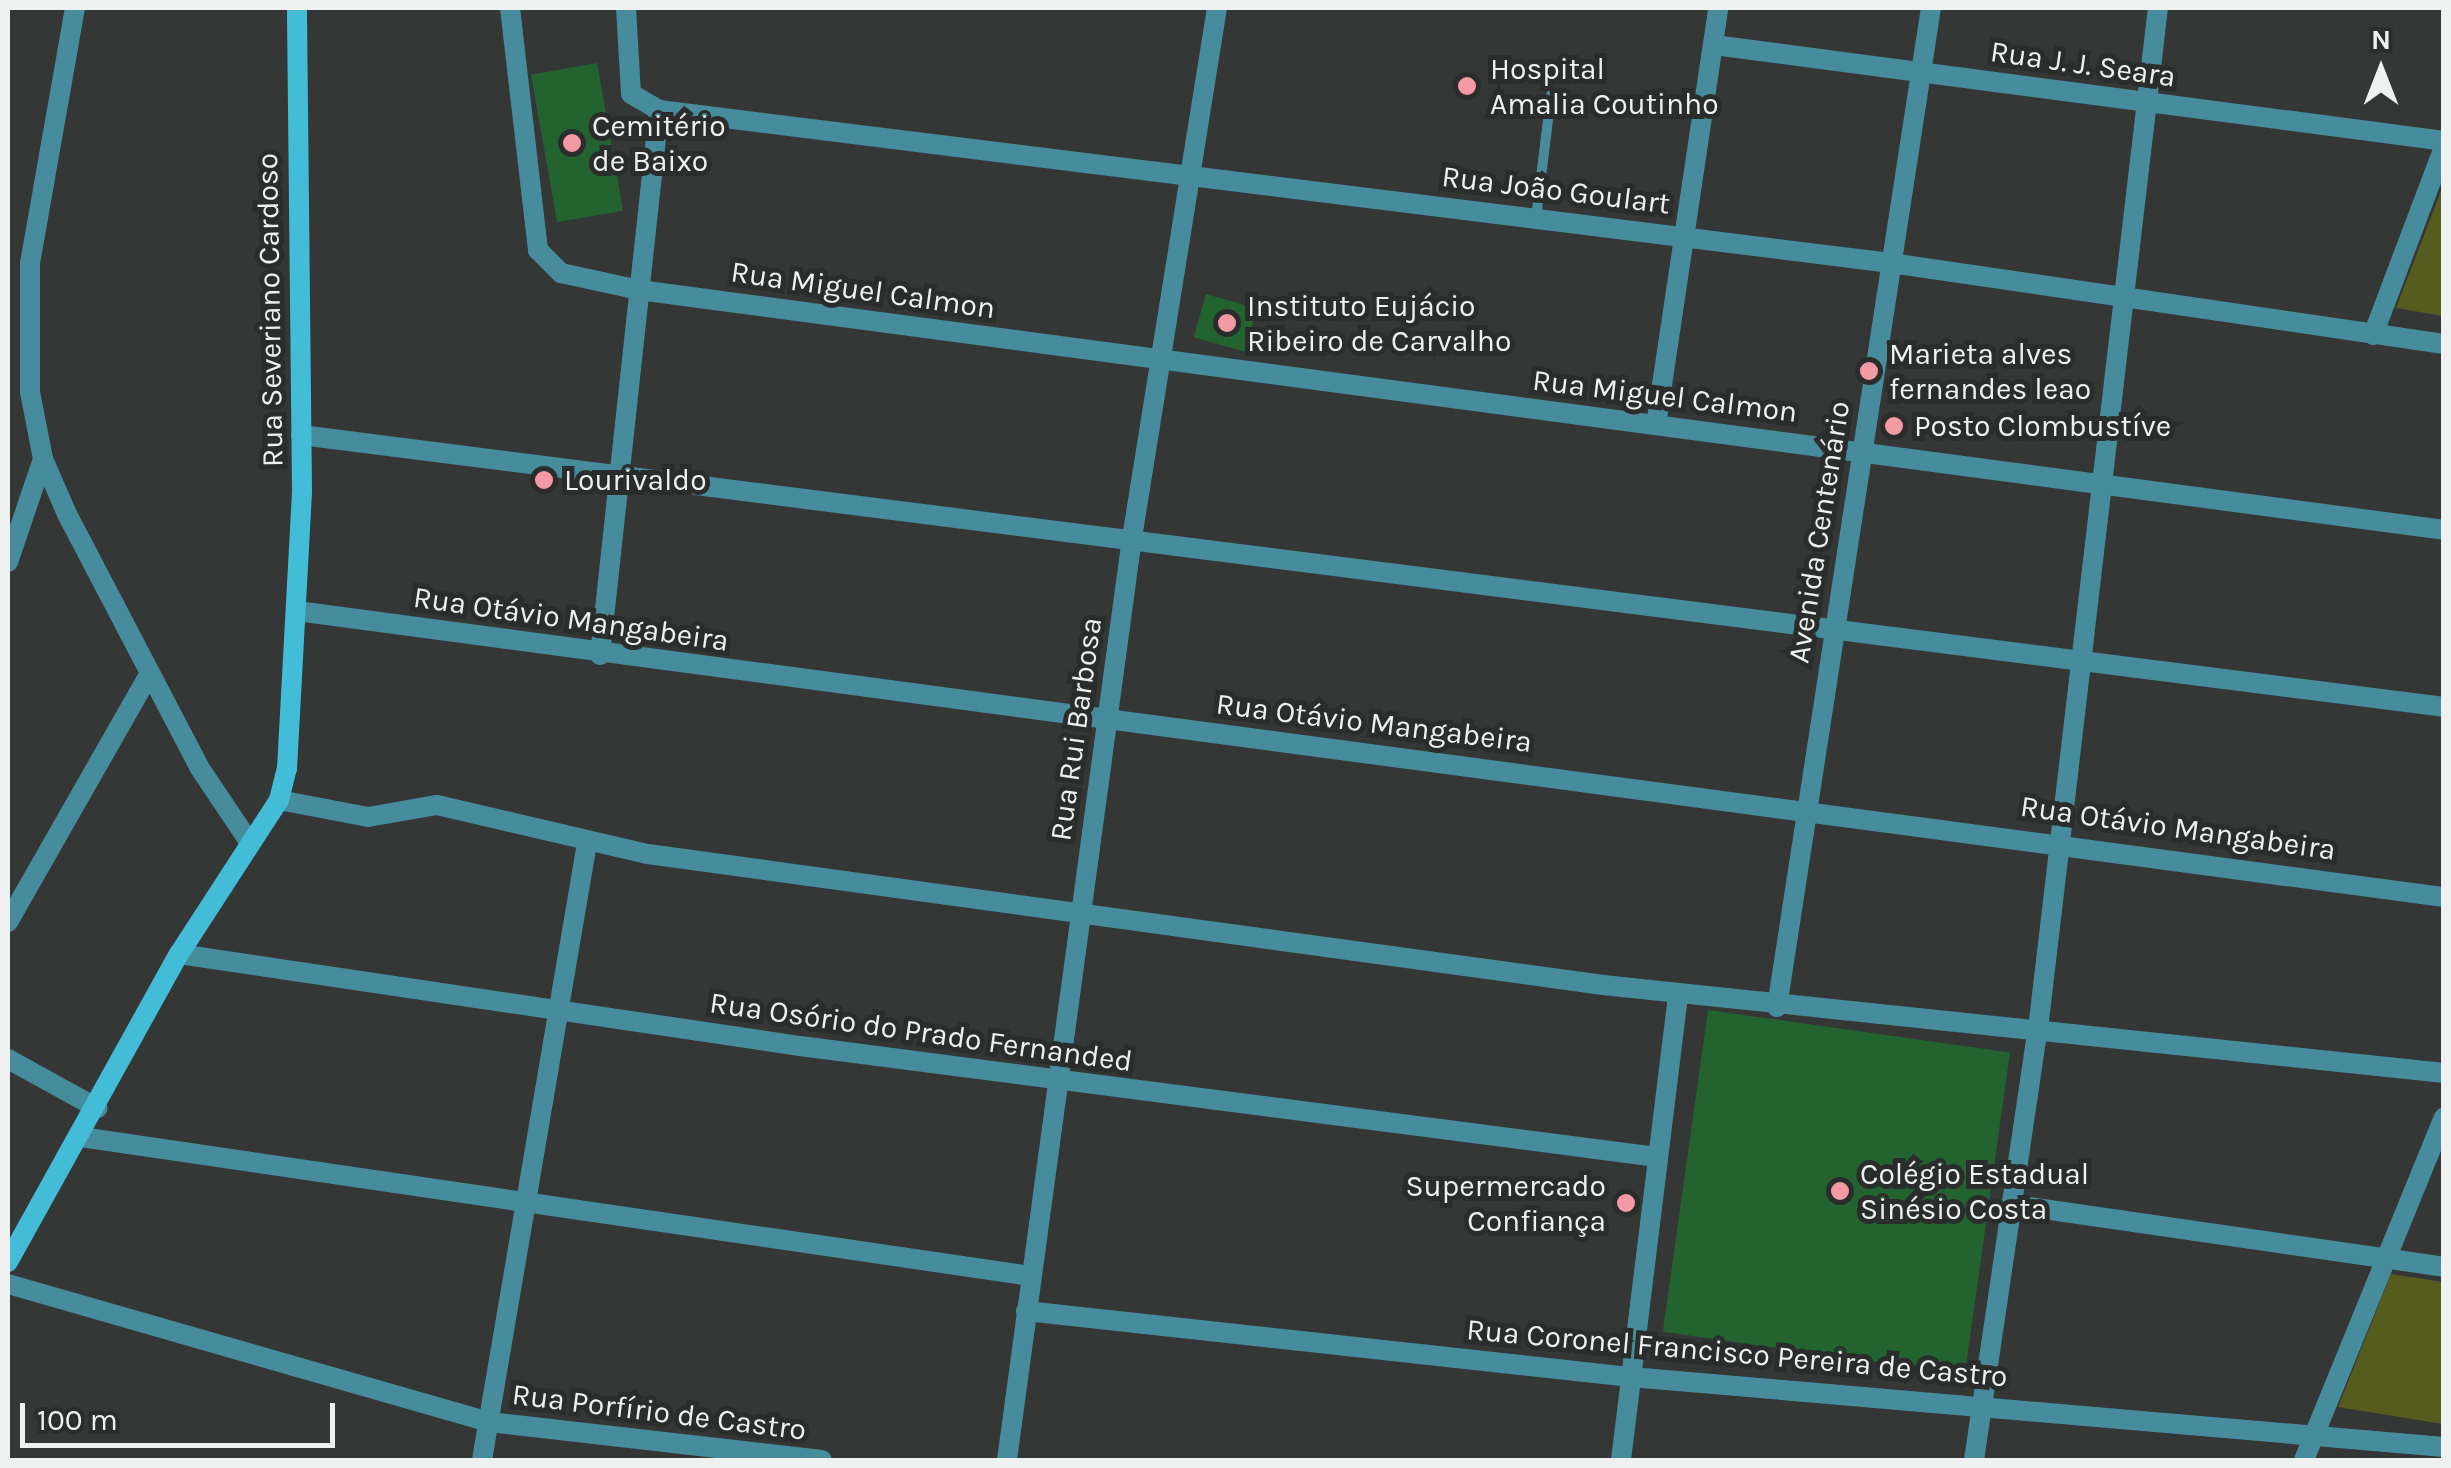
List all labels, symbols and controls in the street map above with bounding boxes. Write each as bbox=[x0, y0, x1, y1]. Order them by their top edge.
north arrow bbox=[2331, 20, 2431, 120]
text: N bbox=[2371, 23, 2391, 56]
street label: Rua J. J. Seara bbox=[1988, 33, 2178, 95]
place label: Hospital Amalia Coutinho bbox=[1490, 51, 1719, 122]
marker: Hospital Amalia Coutinho bbox=[1454, 73, 1480, 99]
place label: Cemitério de Baixo bbox=[592, 108, 726, 178]
marker: Cemitério de Baixo bbox=[561, 132, 583, 154]
street label: Rua Severiano Cardoso bbox=[249, 153, 291, 467]
street label: Rua João Goulart bbox=[1440, 158, 1672, 222]
street label: Rua Miguel Calmon bbox=[729, 254, 997, 326]
place label: Instituto Eujácio Ribeiro de Carvalho bbox=[1247, 288, 1511, 358]
marker: Instituto Eujácio Ribeiro de Carvalho bbox=[1216, 312, 1238, 334]
place label: Marieta alves fernandes leao bbox=[1889, 336, 2091, 406]
marker: Marieta alves fernandes leao bbox=[1858, 360, 1880, 382]
street label: Rua Miguel Calmon bbox=[1531, 362, 1799, 430]
street label: Avenida Centenário bbox=[1781, 398, 1857, 666]
place label: Posto Clombustíve bbox=[1914, 408, 2171, 444]
marker: Posto Clombustíve bbox=[1883, 415, 1905, 437]
place label: Lourivaldo bbox=[564, 462, 707, 498]
marker: Lourivaldo bbox=[533, 469, 555, 491]
street label: Rua Otávio Mangabeira bbox=[411, 579, 731, 659]
street label: Rua Rui Barbosa bbox=[1043, 615, 1109, 843]
street label: Rua Otávio Mangabeira bbox=[1214, 686, 1534, 760]
street label: Rua Otávio Mangabeira bbox=[2018, 788, 2338, 868]
street label: Rua Osório do Prado Fernanded bbox=[707, 985, 1135, 1079]
place label: Colégio Estadual Sinésio Costa bbox=[1860, 1156, 2089, 1226]
place label: Supermercado Confiança bbox=[1405, 1168, 1606, 1238]
marker: Colégio Estadual Sinésio Costa bbox=[1829, 1180, 1851, 1202]
marker: Supermercado Confiança bbox=[1615, 1192, 1637, 1214]
street label: Rua Coronel Francisco Pereira de Castro bbox=[1465, 1311, 2009, 1395]
street label: Rua Porfírio de Castro bbox=[510, 1376, 808, 1448]
scale bar bbox=[25, 1383, 340, 1445]
text: 100 m bbox=[37, 1402, 118, 1438]

